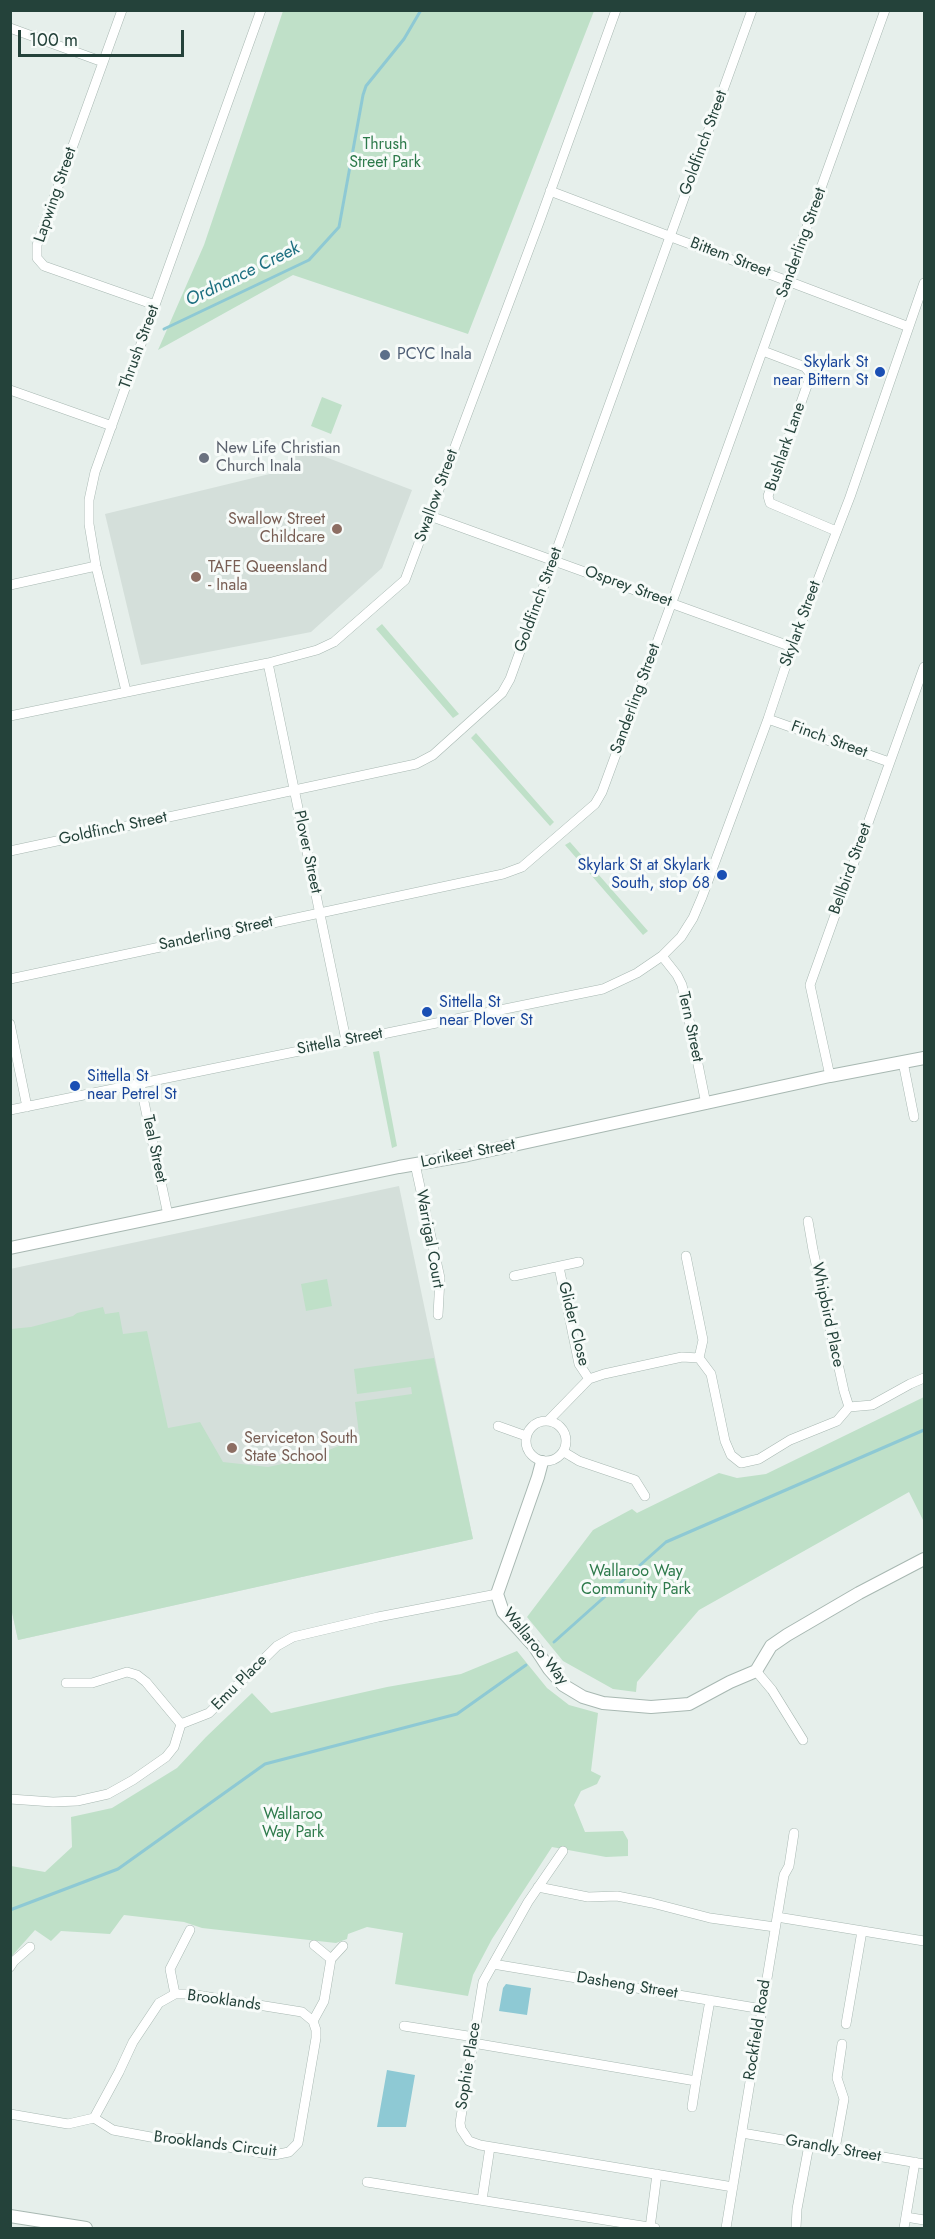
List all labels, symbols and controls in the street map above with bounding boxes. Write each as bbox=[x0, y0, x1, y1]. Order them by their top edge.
scale bar bbox=[21, 18, 188, 56]
text: 100 m bbox=[29, 27, 78, 53]
street label: Goldfinch Street bbox=[676, 88, 732, 198]
park label: Thrush Street Park bbox=[349, 135, 421, 173]
street label: Lapwing Street bbox=[31, 145, 81, 245]
street label: Sanderling Street bbox=[773, 185, 831, 301]
street label: Bittem Street bbox=[687, 234, 773, 282]
water label: Ordnance Creek bbox=[182, 238, 304, 312]
street label: Thrush Street bbox=[116, 303, 164, 391]
place label: PCYC Inala bbox=[397, 345, 472, 365]
marker: PCYC Inala bbox=[378, 348, 392, 362]
place label: Skylark St near Bittern St bbox=[773, 353, 868, 391]
marker: Skylark St near Bittern St bbox=[873, 365, 887, 379]
street label: Bushlark Lane bbox=[762, 400, 810, 494]
place label: New Life Christian Church Inala bbox=[216, 439, 341, 477]
street label: Swallow Street bbox=[411, 447, 463, 545]
marker: New Life Christian Church Inala bbox=[197, 451, 211, 465]
place label: Swallow Street Childcare bbox=[228, 510, 325, 548]
marker: Swallow Street Childcare bbox=[330, 522, 344, 536]
street label: Goldfinch Street bbox=[511, 545, 567, 655]
place label: TAFE Queensland - Inala bbox=[208, 558, 327, 596]
street label: Osprey Street bbox=[582, 562, 674, 612]
marker: TAFE Queensland - Inala bbox=[189, 570, 203, 584]
street label: Skylark Street bbox=[777, 578, 825, 670]
street label: Sanderling Street bbox=[607, 641, 665, 757]
street label: Finch Street bbox=[788, 717, 870, 763]
street label: Goldfinch Street bbox=[57, 808, 169, 850]
street label: Plover Street bbox=[289, 809, 325, 895]
street label: Bellbird Street bbox=[826, 821, 876, 917]
place label: Skylark St at Skylark South, stop 68 bbox=[577, 856, 710, 894]
marker: Skylark St at Skylark South, stop 68 bbox=[715, 868, 729, 882]
street label: Sanderling Street bbox=[157, 913, 275, 955]
street label: Tern Street bbox=[673, 990, 707, 1064]
place label: Sittella St near Plover St bbox=[439, 993, 533, 1031]
marker: Sittella St near Plover St bbox=[420, 1005, 434, 1019]
street label: Sittella Street bbox=[296, 1024, 384, 1060]
place label: Sittella St near Petrel St bbox=[87, 1067, 177, 1105]
marker: Sittella St near Petrel St bbox=[68, 1079, 82, 1093]
street label: Teal Street bbox=[137, 1114, 171, 1184]
street label: Lorikeet Street bbox=[419, 1135, 517, 1173]
street label: Warrigal Court bbox=[411, 1188, 447, 1290]
street label: Whipbird Place bbox=[807, 1261, 847, 1369]
street label: Glider Close bbox=[553, 1280, 593, 1368]
place label: Serviceton South State School bbox=[244, 1429, 358, 1467]
marker: Serviceton South State School bbox=[225, 1441, 239, 1455]
park label: Wallaroo Way Community Park bbox=[581, 1562, 691, 1600]
street label: Wallaroo Way bbox=[498, 1605, 572, 1689]
street label: Emu Place bbox=[208, 1651, 272, 1715]
park label: Wallaroo Way Park bbox=[262, 1805, 324, 1843]
street label: Dasheng Street bbox=[575, 1969, 679, 2003]
street label: Rockfield Road bbox=[741, 1978, 775, 2082]
street label: Brooklands bbox=[186, 1986, 262, 2016]
street label: Sophie Place bbox=[453, 2021, 485, 2111]
street label: Brooklands Circuit bbox=[153, 2128, 277, 2162]
street label: Grandly Street bbox=[784, 2131, 882, 2167]

